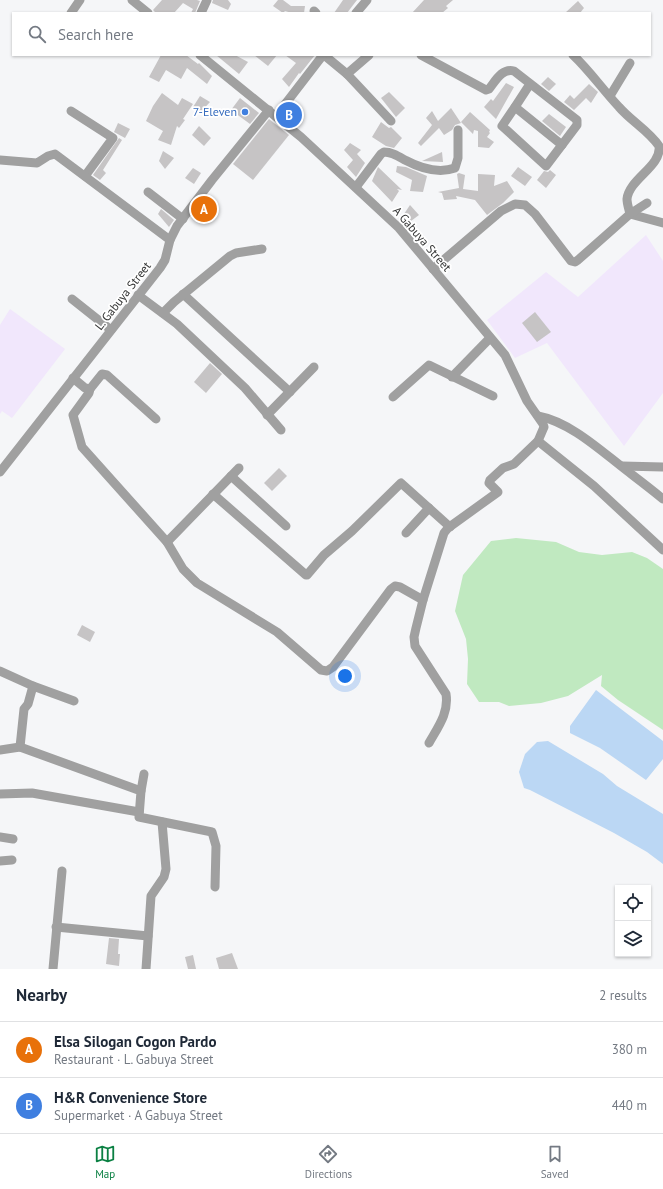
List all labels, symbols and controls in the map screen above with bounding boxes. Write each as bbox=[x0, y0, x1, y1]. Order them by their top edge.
search box bbox=[12, 12, 651, 56]
icon: search bbox=[26, 23, 48, 45]
text: Search here bbox=[58, 25, 134, 44]
pin: B bbox=[276, 100, 302, 130]
place label: 7-Eleven bbox=[193, 104, 237, 119]
marker: 7-Eleven bbox=[240, 107, 250, 117]
pin: A bbox=[191, 194, 217, 224]
street label: A Gabuya Street bbox=[390, 203, 455, 274]
street label: L. Gabuya Street bbox=[91, 258, 154, 333]
your location bbox=[335, 666, 355, 686]
map controls bbox=[615, 885, 651, 957]
button: locate bbox=[615, 885, 651, 921]
button: layers bbox=[615, 921, 651, 957]
text: Nearby bbox=[16, 984, 67, 1006]
text: 2 results bbox=[599, 987, 647, 1004]
text: Elsa Silogan Cogon Pardo bbox=[54, 1032, 216, 1051]
text: A bbox=[25, 1041, 33, 1058]
text: 380 m bbox=[612, 1041, 647, 1058]
text: Restaurant · L. Gabuya Street bbox=[54, 1051, 213, 1068]
text: H&R Convenience Store bbox=[54, 1088, 207, 1107]
text: B bbox=[25, 1097, 33, 1114]
text: 440 m bbox=[612, 1097, 647, 1114]
text: Supermarket · A Gabuya Street bbox=[54, 1107, 223, 1124]
tab: Map bbox=[94, 1143, 116, 1181]
tab: Directions bbox=[305, 1143, 352, 1181]
tab: Saved bbox=[541, 1143, 569, 1181]

